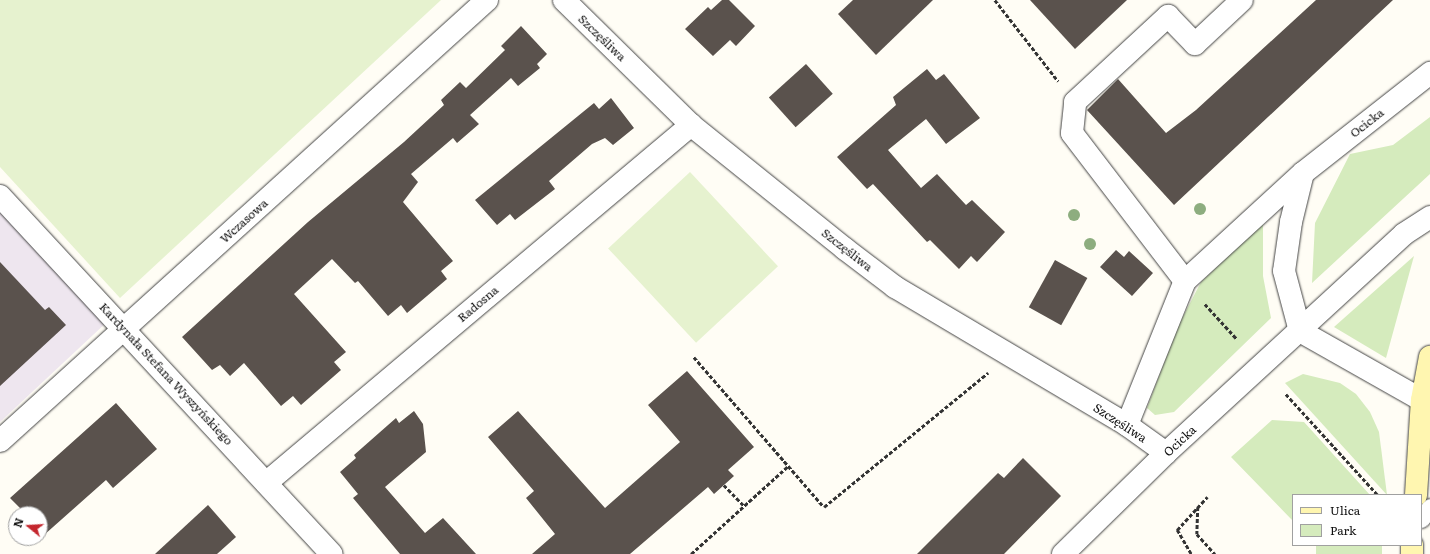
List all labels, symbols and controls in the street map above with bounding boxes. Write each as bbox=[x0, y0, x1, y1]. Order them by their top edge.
street label: Szczęśliwa bbox=[575, 12, 629, 64]
street label: Ocicka bbox=[1347, 105, 1387, 141]
street label: Wczasowa bbox=[217, 196, 271, 246]
street label: Szczęśliwa bbox=[819, 226, 875, 274]
street label: Radosna bbox=[455, 283, 501, 325]
street label: Kardynała Stefana Wyszyńskiego bbox=[96, 300, 236, 448]
street label: Szczęśliwa bbox=[1091, 400, 1149, 446]
street label: Ocicka bbox=[1161, 423, 1199, 459]
legend bbox=[1292, 494, 1422, 546]
text: Ulica bbox=[1330, 501, 1360, 519]
north arrow bbox=[8, 506, 48, 546]
text: N bbox=[9, 516, 27, 529]
text: Park bbox=[1330, 521, 1356, 539]

